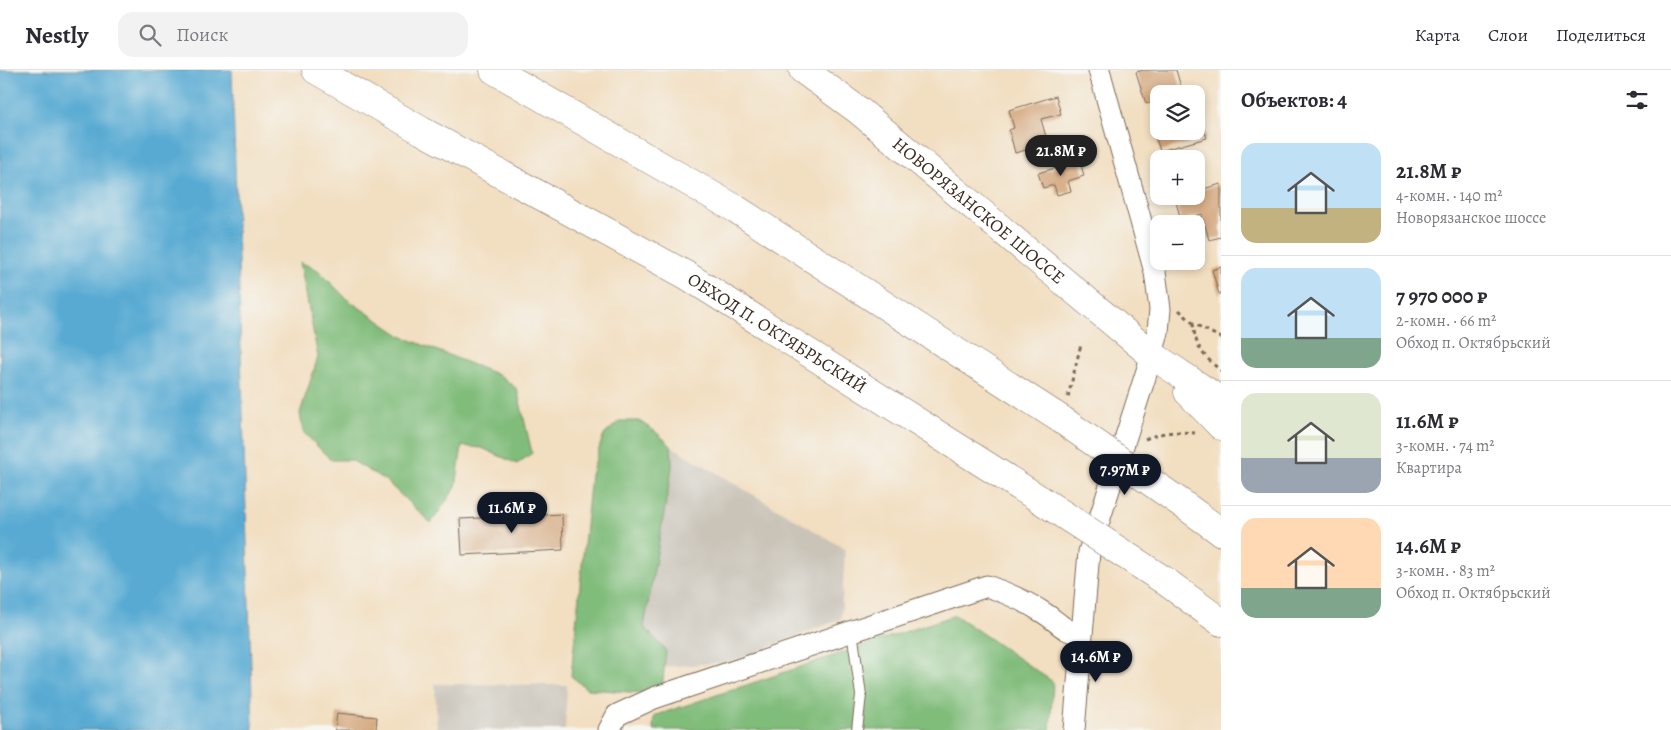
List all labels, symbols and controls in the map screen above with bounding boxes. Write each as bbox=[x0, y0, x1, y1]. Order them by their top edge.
search box bbox=[118, 12, 468, 57]
text: Nestly bbox=[25, 19, 88, 51]
icon: search bbox=[136, 21, 164, 49]
text: Поиск bbox=[176, 22, 228, 48]
text: Карта bbox=[1415, 23, 1460, 47]
text: Слои bbox=[1488, 23, 1528, 47]
text: Поделиться bbox=[1556, 23, 1646, 47]
map controls bbox=[1150, 85, 1205, 270]
button: layers bbox=[1150, 85, 1205, 140]
text: Объектов: 4 bbox=[1241, 86, 1347, 114]
icon: filters bbox=[1623, 86, 1651, 114]
street label: НОВОРЯЗАНСКОЕ ШОССЕ bbox=[887, 132, 1070, 289]
pin: 21.8M ₽ bbox=[1015, 134, 1107, 177]
text: 21.8M ₽ bbox=[1036, 140, 1086, 162]
button: + bbox=[1150, 150, 1205, 205]
text: 21.8M ₽ bbox=[1396, 157, 1462, 185]
icon: home bbox=[1281, 163, 1341, 223]
text: 4-комн. · 140 m² bbox=[1396, 185, 1503, 207]
text: Новорязанское шоссе bbox=[1396, 207, 1546, 229]
button: − bbox=[1150, 215, 1205, 270]
street label: ОБХОД П. ОКТЯБРЬСКИЙ bbox=[683, 267, 871, 399]
text: 7 970 000 ₽ bbox=[1396, 282, 1488, 310]
icon: home bbox=[1281, 288, 1341, 348]
text: 2-комн. · 66 m² bbox=[1396, 310, 1496, 332]
text: Обход п. Октябрьский bbox=[1396, 332, 1551, 354]
text: 11.6M ₽ bbox=[1396, 407, 1459, 435]
icon: home bbox=[1281, 413, 1341, 473]
text: 3-комн. · 74 m² bbox=[1396, 435, 1495, 457]
pin: 7.97M ₽ bbox=[1079, 454, 1171, 496]
text: Квартира bbox=[1396, 457, 1462, 479]
text: 7.97M ₽ bbox=[1100, 459, 1150, 481]
pin: 11.6M ₽ bbox=[466, 492, 558, 534]
text: 11.6M ₽ bbox=[488, 497, 536, 519]
text: 14.6M ₽ bbox=[1396, 532, 1461, 560]
icon: home bbox=[1281, 538, 1341, 598]
text: 3-комн. · 83 m² bbox=[1396, 560, 1495, 582]
text: Обход п. Октябрьский bbox=[1396, 582, 1551, 604]
pin: 14.6M ₽ bbox=[1050, 640, 1142, 683]
text: 14.6M ₽ bbox=[1071, 646, 1121, 668]

